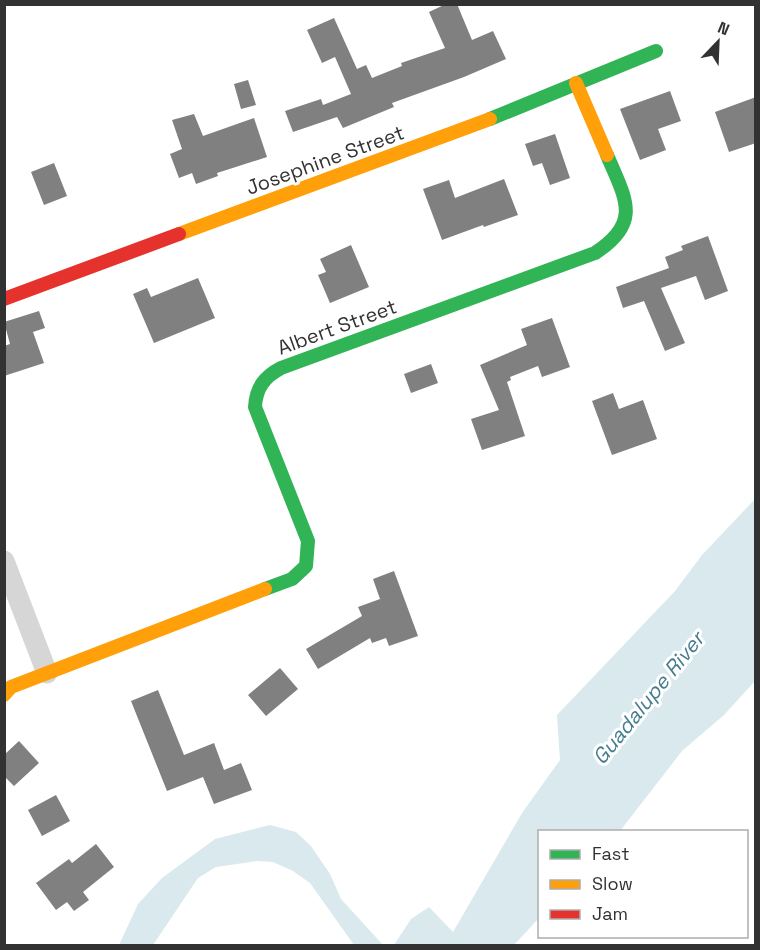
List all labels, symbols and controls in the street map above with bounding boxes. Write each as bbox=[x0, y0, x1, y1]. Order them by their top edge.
north arrow bbox=[688, 12, 748, 72]
text: N bbox=[715, 17, 733, 40]
street label: Josephine Street bbox=[242, 119, 408, 201]
street label: Albert Street bbox=[274, 293, 400, 361]
water label: Guadalupe River bbox=[586, 625, 711, 770]
legend bbox=[538, 830, 748, 938]
text: Fast bbox=[592, 842, 629, 865]
text: Slow bbox=[592, 872, 633, 895]
text: Jam bbox=[592, 902, 628, 925]

